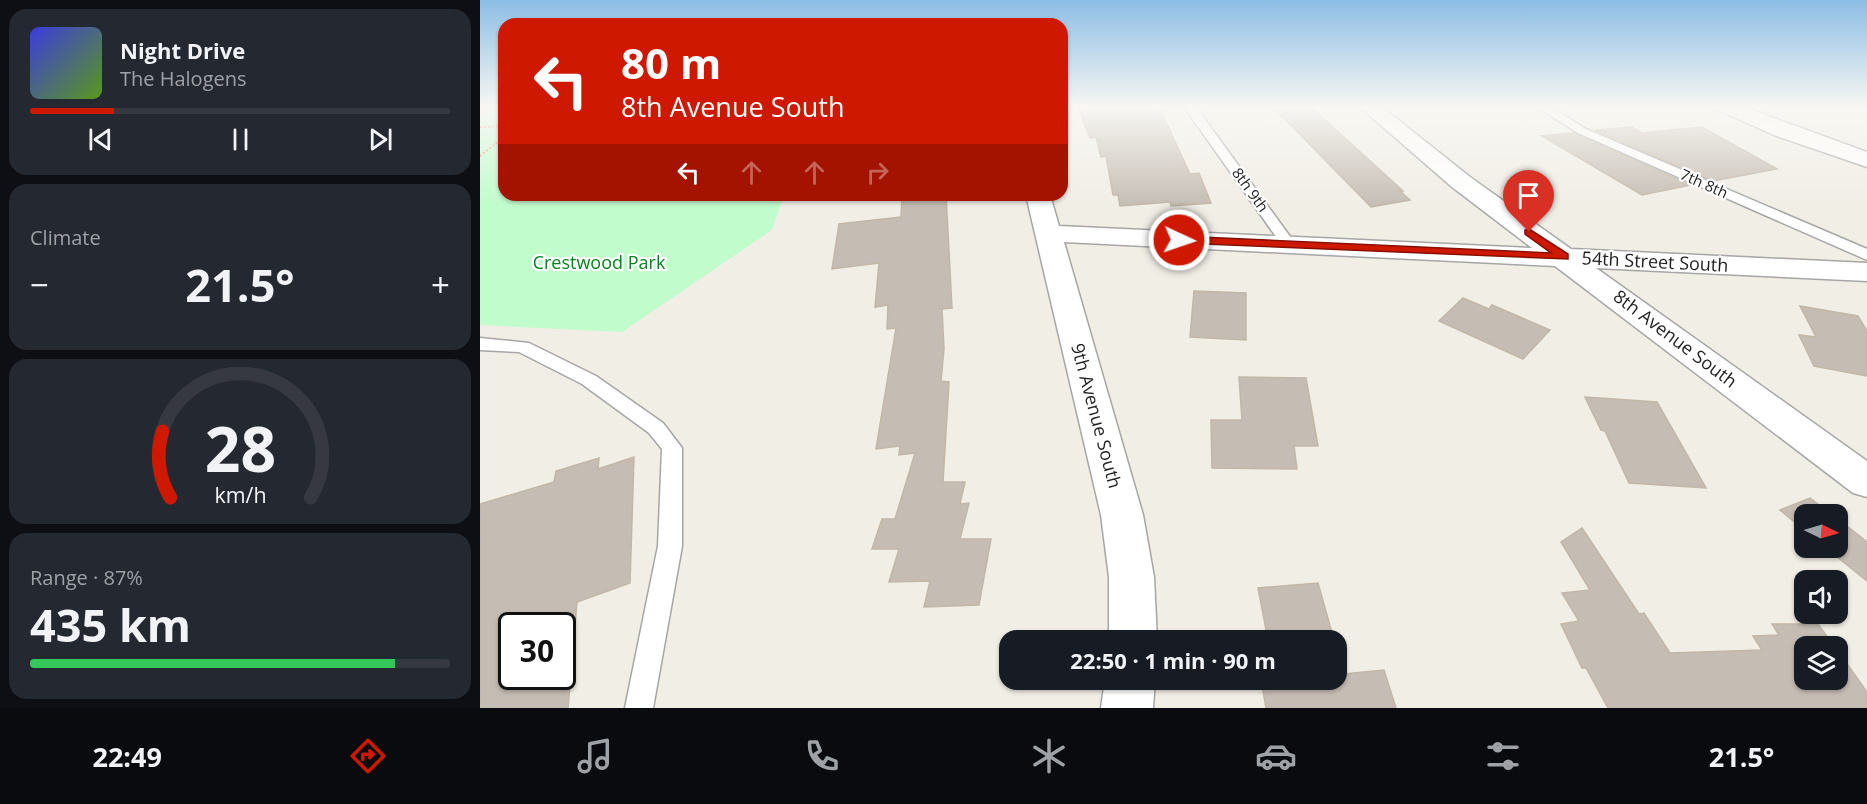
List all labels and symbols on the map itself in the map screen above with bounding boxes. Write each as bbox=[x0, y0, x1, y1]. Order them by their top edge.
street label: 8th 9th bbox=[1228, 163, 1274, 216]
street label: 7th 8th bbox=[1677, 164, 1731, 202]
pin bbox=[1503, 170, 1554, 232]
position arrow bbox=[1147, 208, 1211, 272]
street label: 54th Street South bbox=[1581, 245, 1729, 277]
park label: Crestwood Park bbox=[533, 250, 666, 274]
street label: 8th Avenue South bbox=[1609, 284, 1742, 393]
street label: 9th Avenue South bbox=[1066, 341, 1128, 491]
north arrow bbox=[1794, 504, 1848, 558]
speed limit sign: 30 bbox=[498, 612, 576, 690]

